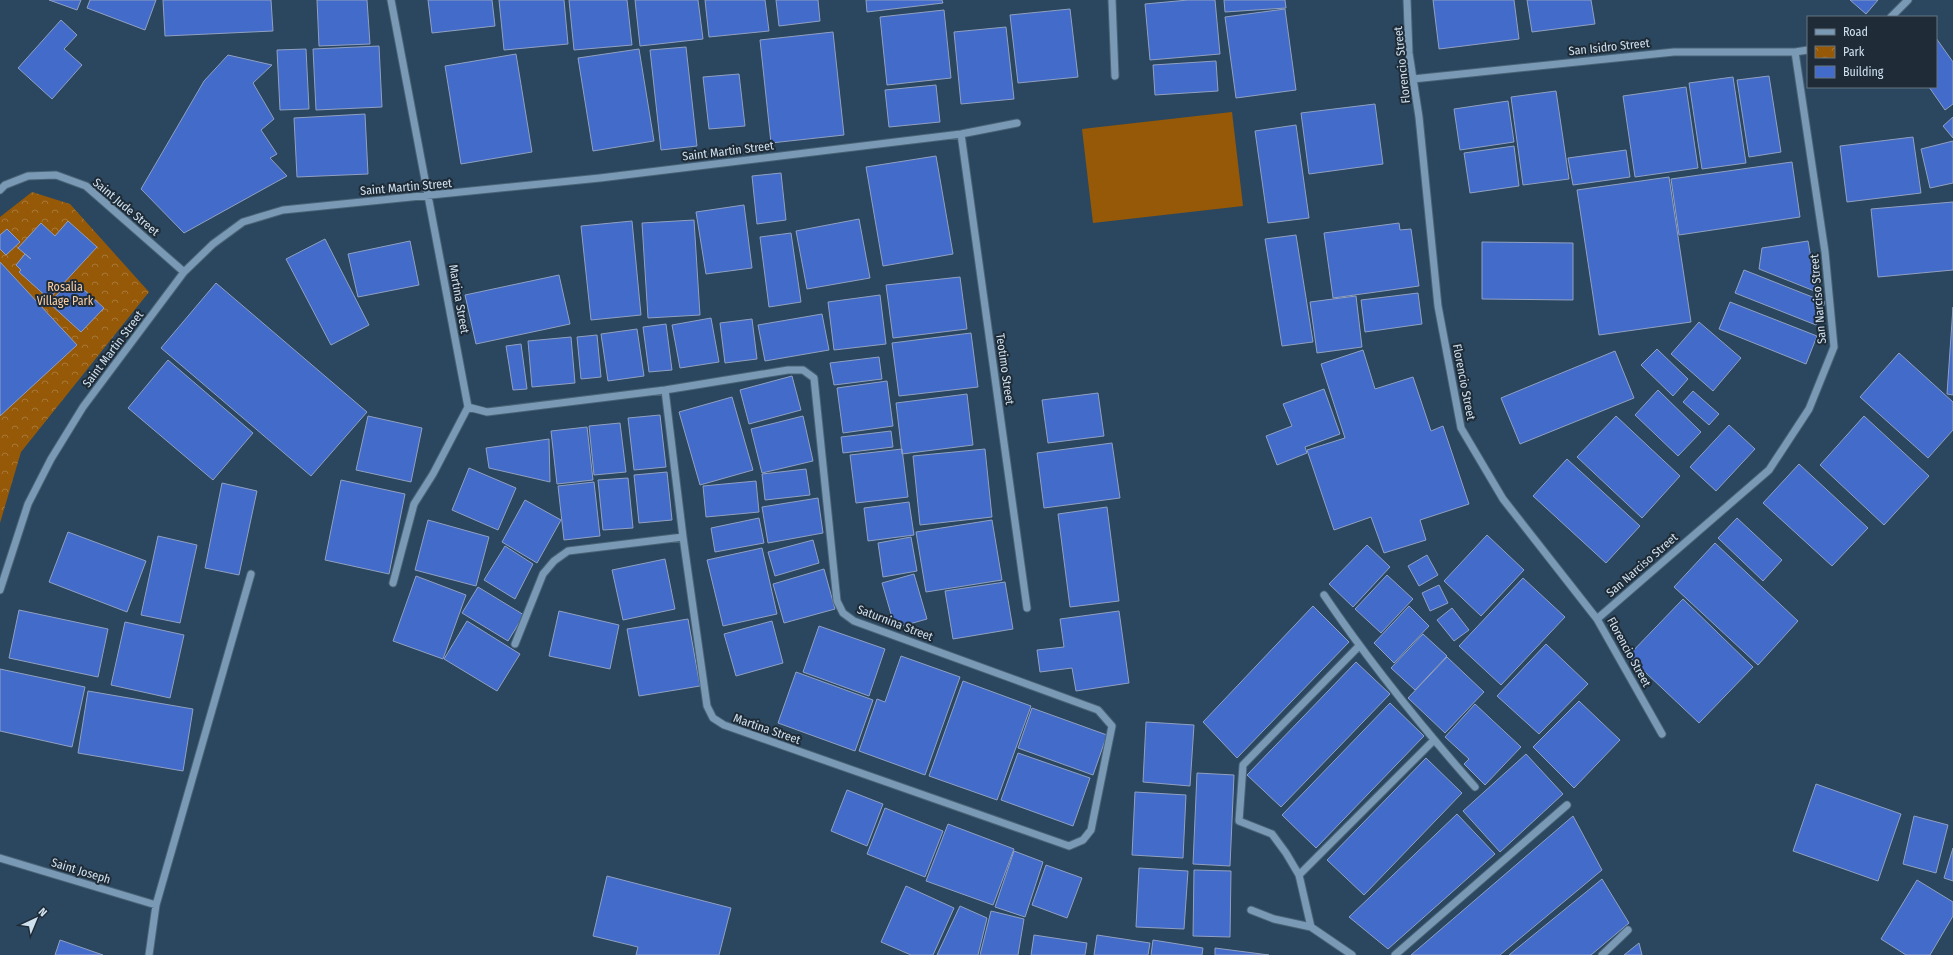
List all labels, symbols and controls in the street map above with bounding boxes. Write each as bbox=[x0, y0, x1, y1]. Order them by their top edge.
legend bbox=[1807, 16, 1937, 88]
text: Road bbox=[1843, 25, 1868, 39]
street label: Florencio Street bbox=[1391, 26, 1413, 104]
street label: San Isidro Street bbox=[1568, 36, 1650, 58]
text: Park bbox=[1843, 45, 1865, 59]
text: Building bbox=[1843, 65, 1884, 79]
street label: Saint Martin Street bbox=[681, 138, 775, 164]
street label: Saint Jude Street bbox=[90, 175, 162, 239]
street label: Saint Martin Street bbox=[360, 176, 453, 198]
street label: San Narciso Street bbox=[1807, 254, 1829, 344]
street label: Martina Street bbox=[446, 263, 472, 335]
park label: Rosalia Village Park bbox=[37, 280, 94, 308]
street label: Saint Martin Street bbox=[80, 308, 146, 390]
street label: Teotimo Street bbox=[993, 332, 1017, 406]
street label: Florencio Street bbox=[1450, 343, 1478, 421]
street label: San Narciso Street bbox=[1603, 530, 1681, 600]
street label: Saturnina Street bbox=[855, 602, 935, 644]
street label: Florencio Street bbox=[1604, 615, 1654, 689]
street label: Martina Street bbox=[732, 711, 802, 747]
street label: Saint Joseph bbox=[50, 855, 112, 887]
north arrow bbox=[16, 899, 56, 939]
text: N bbox=[36, 905, 49, 919]

